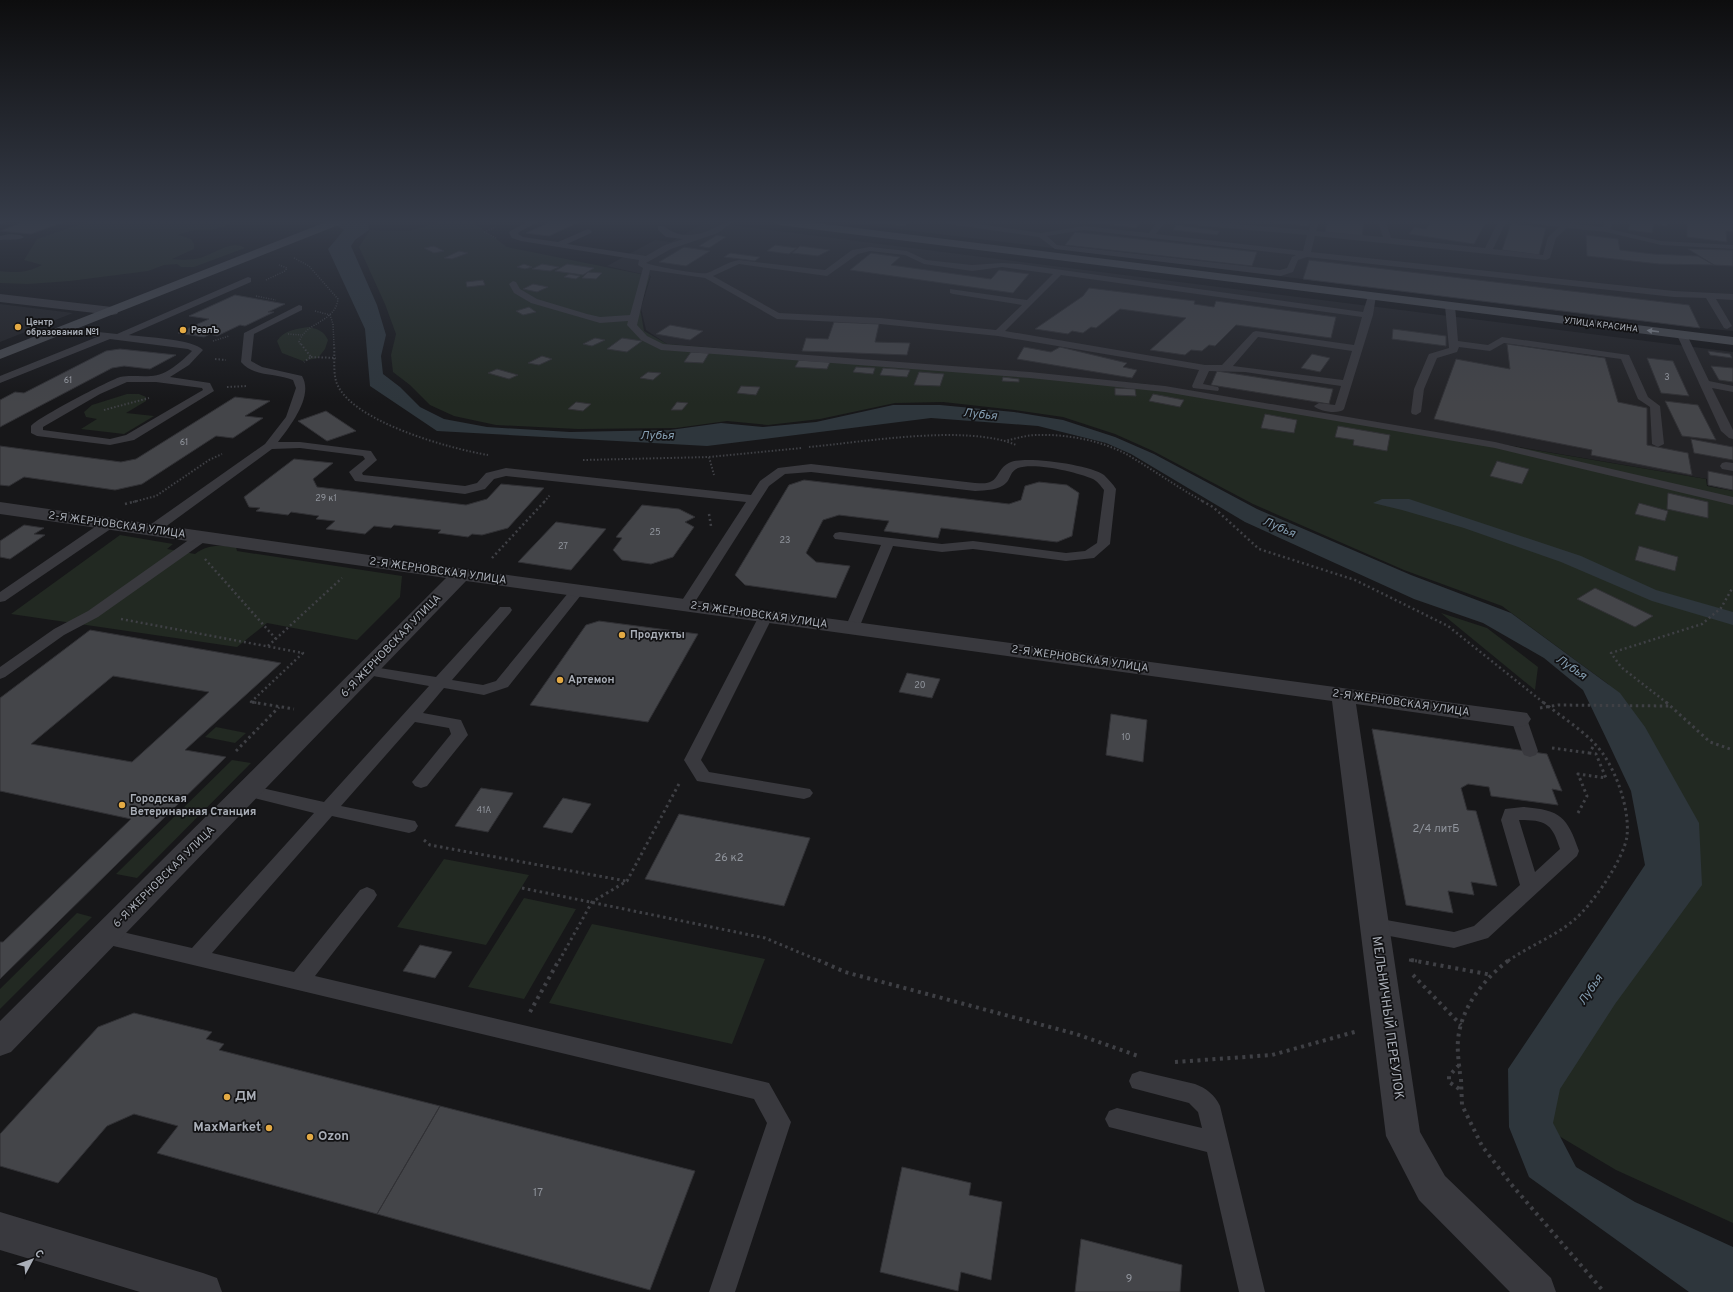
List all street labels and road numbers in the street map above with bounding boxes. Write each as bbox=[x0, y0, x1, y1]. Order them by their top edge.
street label: УЛИЦА КРАСИНА bbox=[1563, 315, 1639, 335]
street label: 2-Я ЖЕРНОВСКАЯ УЛИЦА bbox=[47, 508, 187, 542]
street label: 2-Я ЖЕРНОВСКАЯ УЛИЦА bbox=[368, 554, 508, 588]
street label: 6-Я ЖЕРНОВСКАЯ УЛИЦА bbox=[338, 591, 444, 701]
street label: 2-Я ЖЕРНОВСКАЯ УЛИЦА bbox=[689, 598, 829, 632]
street label: 2-Я ЖЕРНОВСКАЯ УЛИЦА bbox=[1010, 642, 1150, 676]
street label: 2-Я ЖЕРНОВСКАЯ УЛИЦА bbox=[1331, 686, 1471, 720]
street label: 6-Я ЖЕРНОВСКАЯ УЛИЦА bbox=[110, 823, 218, 931]
street label: МЕЛЬНИЧНЫЙ ПЕРЕУЛОК bbox=[1368, 935, 1408, 1101]

